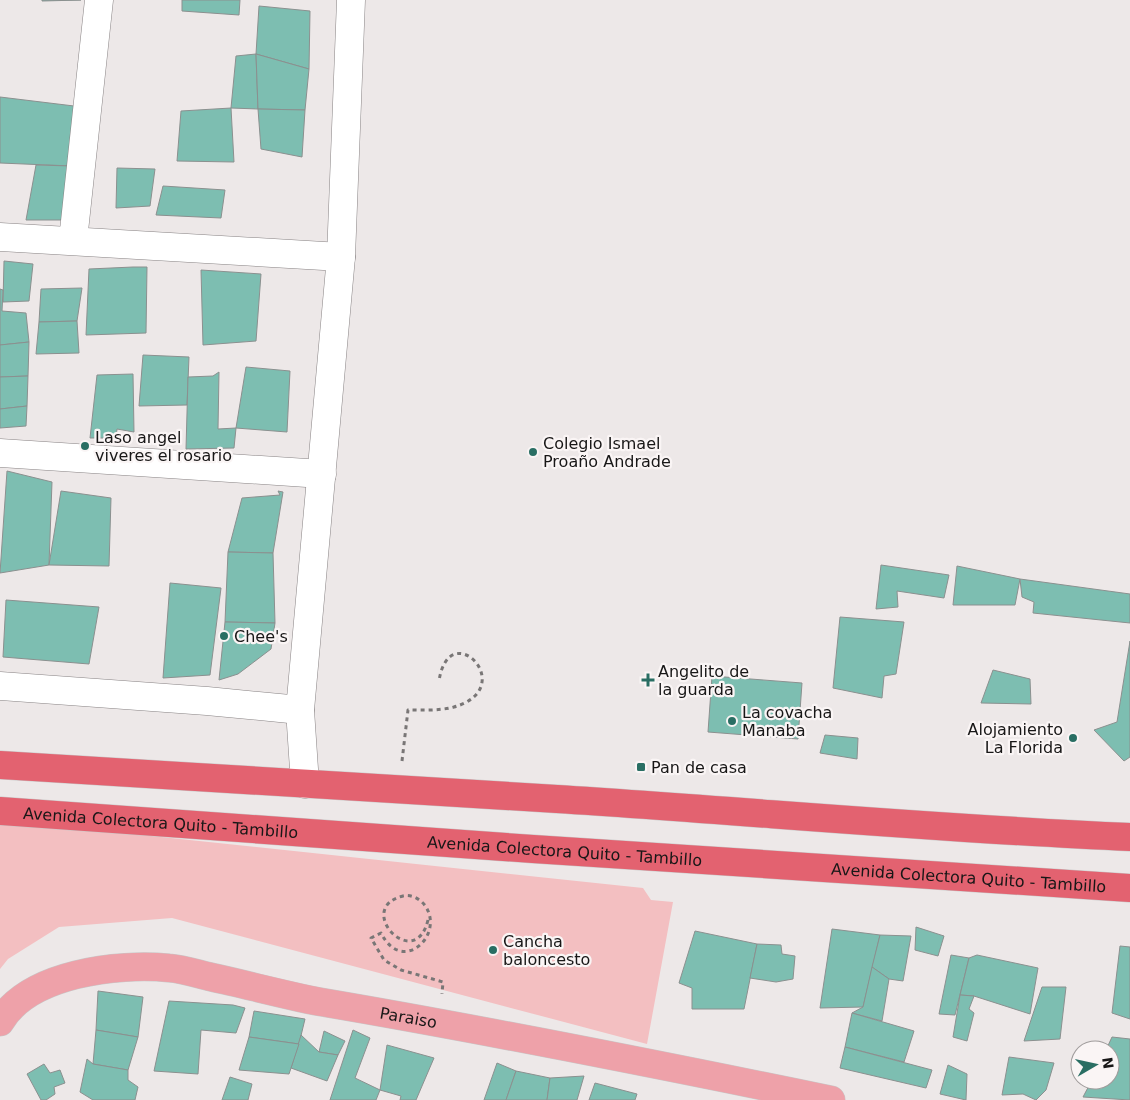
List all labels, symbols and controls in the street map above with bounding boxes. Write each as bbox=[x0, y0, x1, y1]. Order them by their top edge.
place label: Laso angel viveres el rosario bbox=[95, 428, 232, 465]
place label: Colegio Ismael Proaño Andrade bbox=[543, 434, 671, 471]
marker: Laso angel viveres el rosario bbox=[79, 440, 91, 452]
marker: Colegio Ismael Proaño Andrade bbox=[527, 446, 539, 458]
place label: Chee's bbox=[234, 627, 288, 646]
marker: Chee's bbox=[218, 630, 230, 642]
place label: Angelito de la guarda bbox=[658, 662, 749, 699]
marker: Angelito de la guarda bbox=[642, 674, 654, 686]
place label: La covacha Manaba bbox=[742, 703, 832, 740]
marker: La covacha Manaba bbox=[726, 715, 738, 727]
place label: Alojamiento La Florida bbox=[967, 720, 1063, 757]
marker: Alojamiento La Florida bbox=[1067, 732, 1079, 744]
place label: Pan de casa bbox=[651, 758, 747, 777]
marker: Pan de casa bbox=[635, 761, 647, 773]
street label: Avenida Colectora Quito - Tambillo bbox=[22, 804, 299, 842]
street label: Avenida Colectora Quito - Tambillo bbox=[426, 832, 703, 870]
street label: Avenida Colectora Quito - Tambillo bbox=[831, 859, 1107, 896]
place label: Cancha baloncesto bbox=[503, 932, 590, 969]
marker: Cancha baloncesto bbox=[487, 944, 499, 956]
street label: Paraiso bbox=[378, 1003, 439, 1032]
north arrow bbox=[1070, 1040, 1120, 1090]
text: N bbox=[1099, 1056, 1117, 1070]

